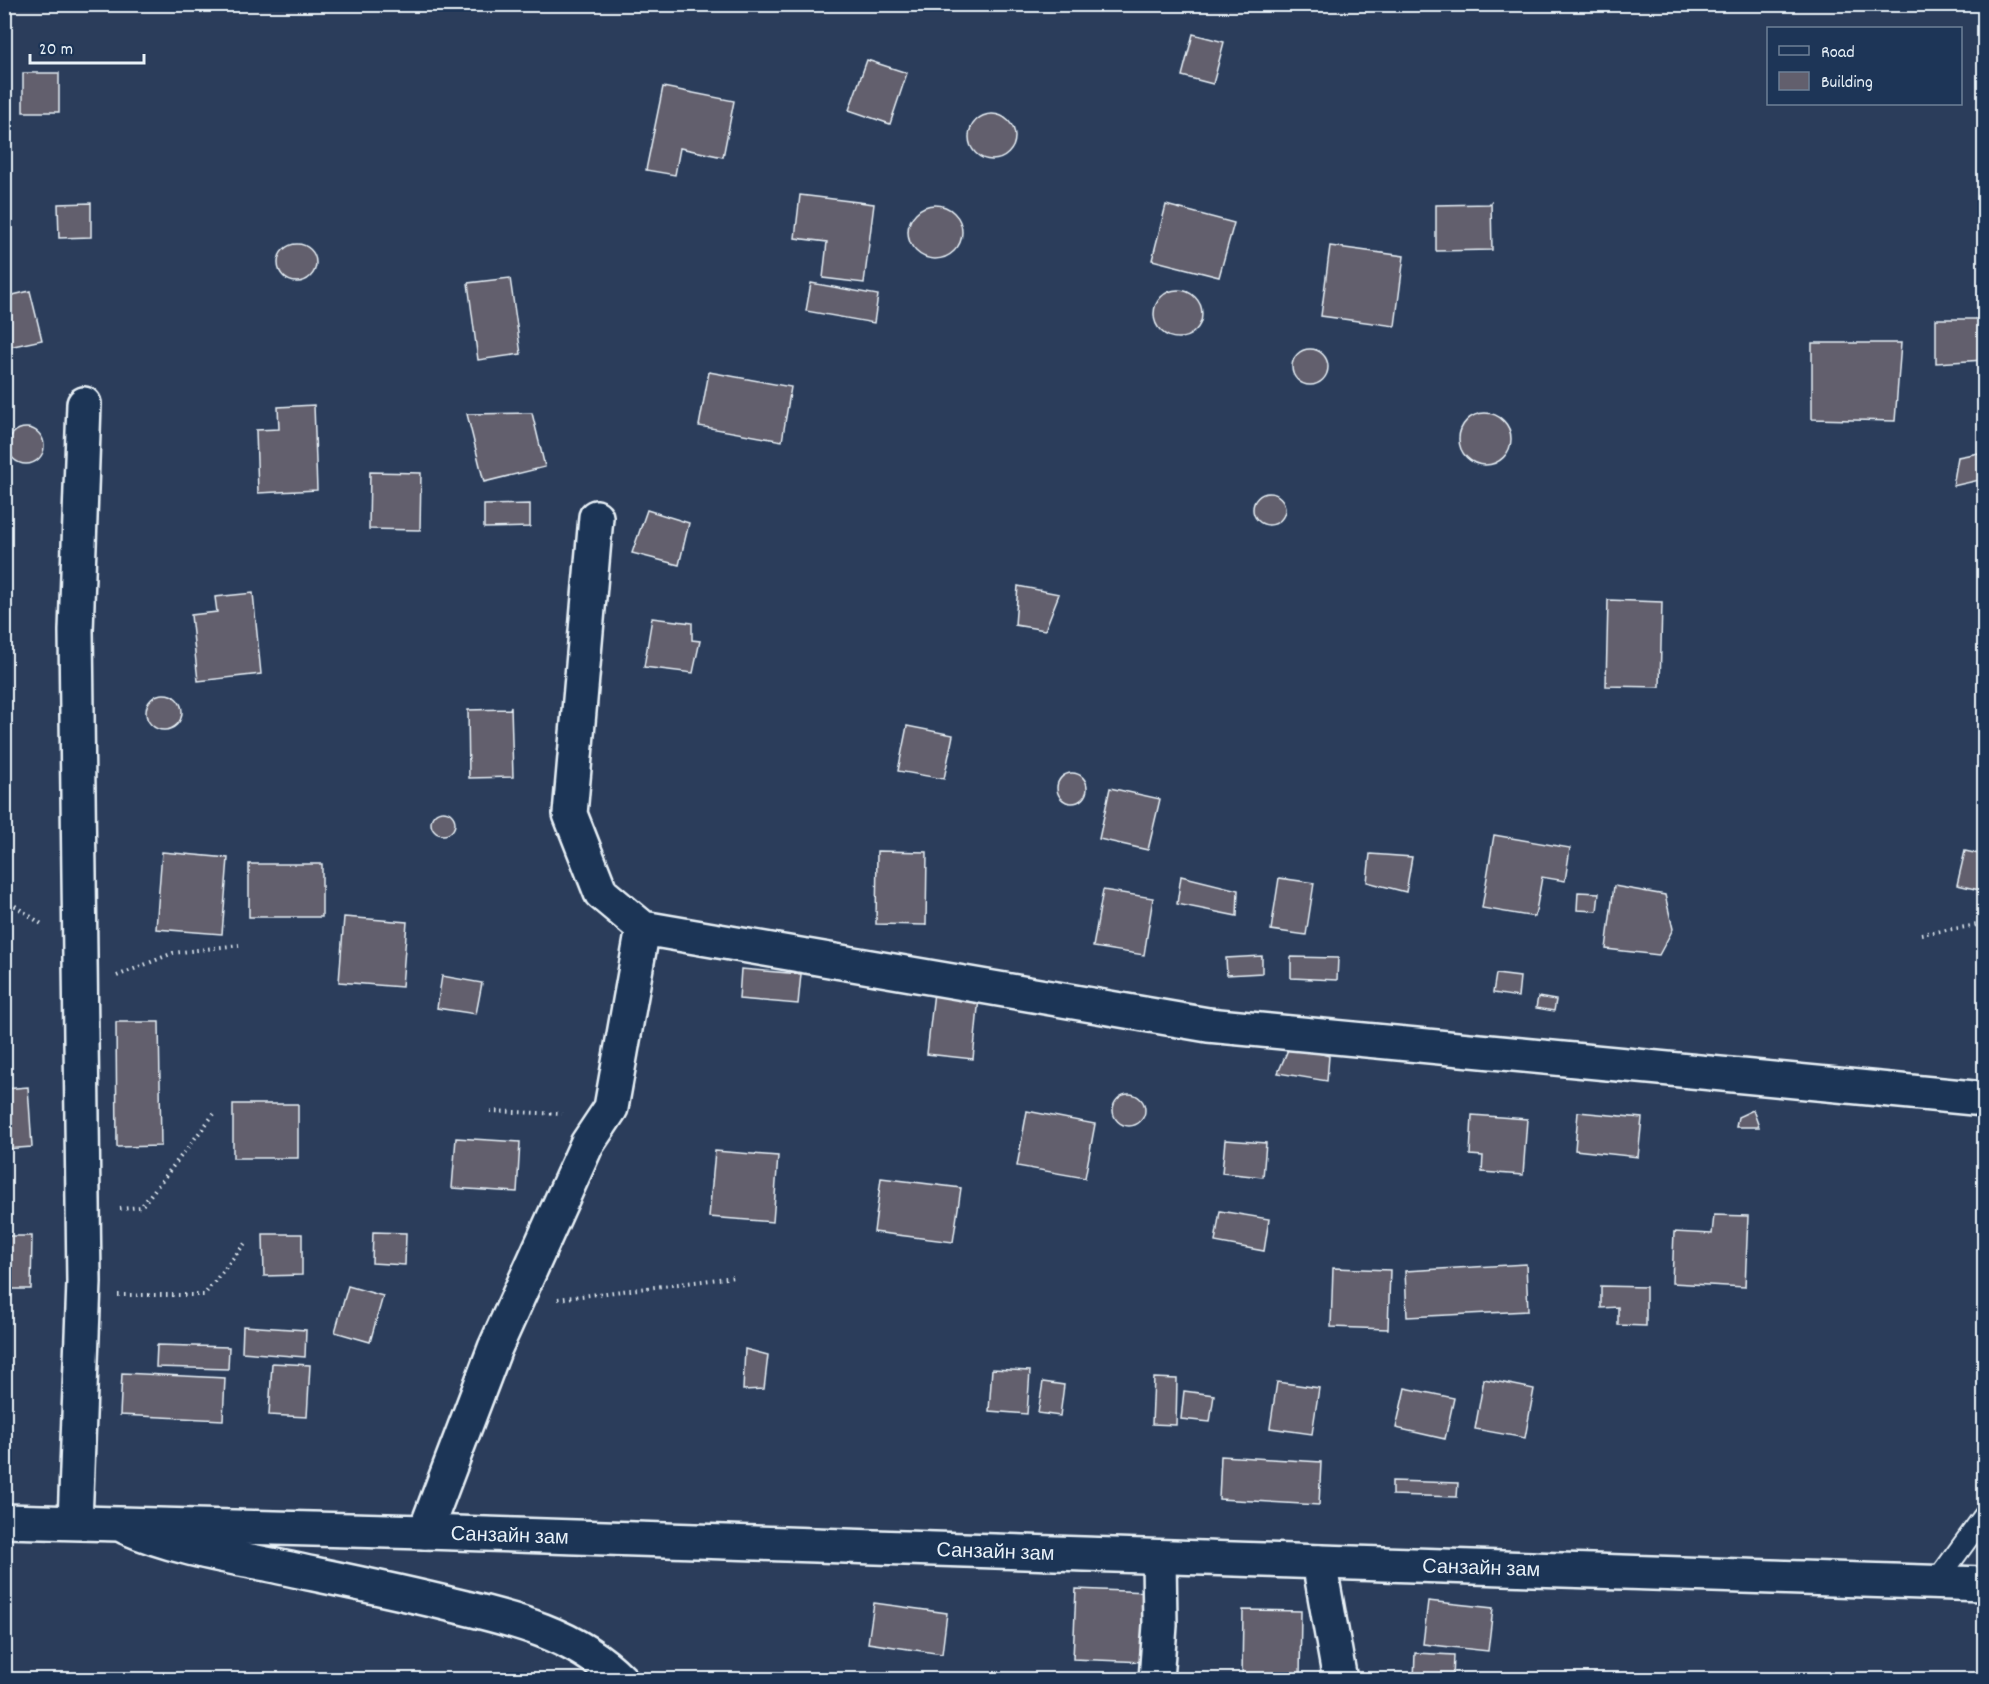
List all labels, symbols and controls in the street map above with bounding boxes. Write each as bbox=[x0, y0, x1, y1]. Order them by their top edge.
scale bar bbox=[30, 27, 144, 65]
legend bbox=[1767, 27, 1962, 105]
text: 20 m bbox=[39, 38, 73, 63]
text: Road bbox=[1821, 41, 1855, 66]
text: Building bbox=[1821, 71, 1873, 96]
street label: Санзайн зам bbox=[450, 1522, 569, 1554]
street label: Санзайн зам bbox=[936, 1538, 1055, 1570]
street label: Санзайн зам bbox=[1422, 1554, 1541, 1586]

